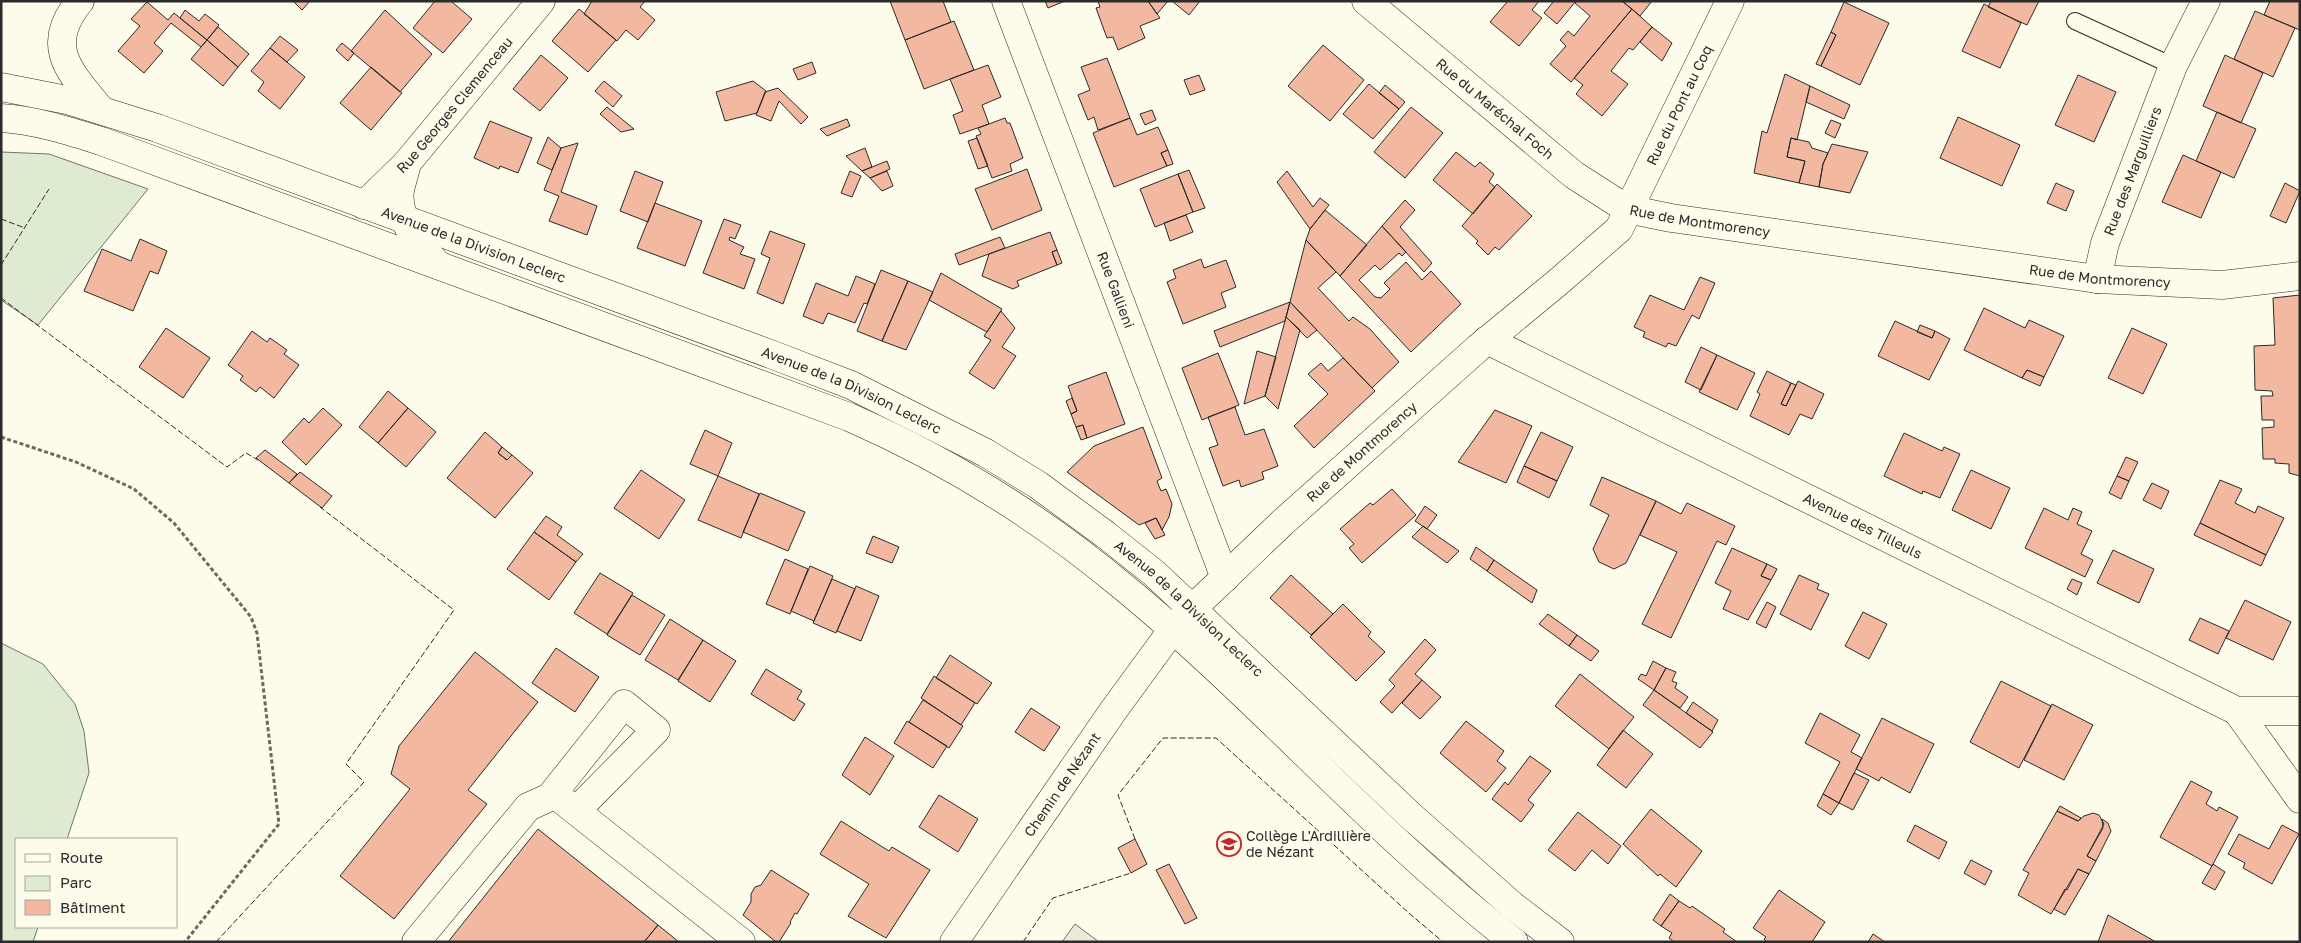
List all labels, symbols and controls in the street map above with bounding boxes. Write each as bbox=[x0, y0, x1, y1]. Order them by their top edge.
street label: Rue Georges Clemenceau bbox=[393, 33, 516, 177]
street label: Rue du Pont au Coq bbox=[1642, 42, 1715, 168]
street label: Rue du Maréchal Foch bbox=[1433, 54, 1558, 163]
street label: Rue des Marguilliers bbox=[2100, 104, 2165, 238]
street label: Rue de Montmorency bbox=[1628, 201, 1771, 240]
street label: Avenue de la Division Leclerc bbox=[379, 203, 569, 286]
street label: Rue Gallieni bbox=[1094, 249, 1138, 330]
street label: Rue de Montmorency bbox=[2028, 260, 2171, 291]
street label: Avenue de la Division Leclerc bbox=[759, 343, 945, 437]
street label: Rue de Montmorency bbox=[1303, 398, 1420, 505]
street label: Avenue des Tilleuls bbox=[1801, 489, 1925, 562]
street label: Avenue de la Division Leclerc bbox=[1111, 536, 1267, 680]
street label: Chemin de Nézant bbox=[1020, 729, 1104, 840]
place label: Collège L'Ardillière de Nézant bbox=[1246, 827, 1371, 860]
school or university icon: Collège L'Ardillière de Nézant bbox=[1216, 831, 1242, 857]
legend bbox=[15, 838, 178, 928]
text: Route bbox=[60, 848, 103, 866]
text: Parc bbox=[60, 873, 92, 891]
text: Bâtiment bbox=[60, 898, 125, 916]

